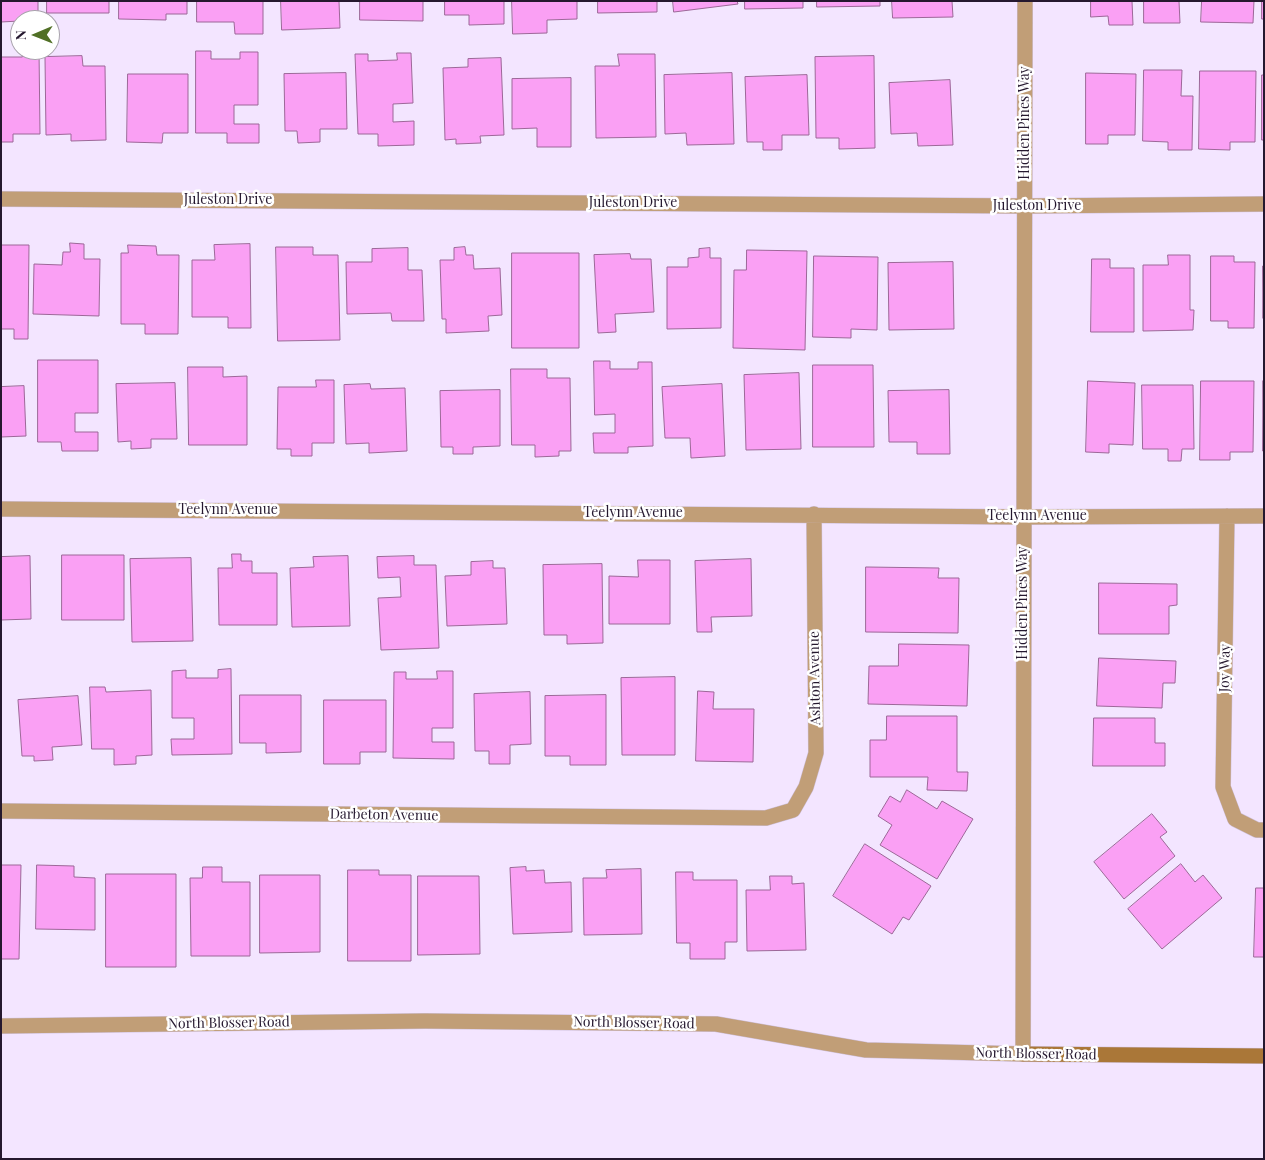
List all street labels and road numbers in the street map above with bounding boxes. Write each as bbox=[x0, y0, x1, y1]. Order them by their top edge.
street label: Hidden Pines Way bbox=[1017, 66, 1033, 180]
street label: Juleston Drive bbox=[184, 192, 272, 208]
street label: Juleston Drive bbox=[589, 195, 677, 211]
street label: Juleston Drive bbox=[993, 198, 1081, 214]
street label: Teelynn Avenue bbox=[178, 502, 278, 518]
street label: Teelynn Avenue bbox=[583, 505, 683, 521]
street label: Teelynn Avenue bbox=[987, 508, 1087, 524]
street label: Hidden Pines Way bbox=[1015, 546, 1031, 660]
street label: Ashton Avenue bbox=[806, 631, 824, 725]
street label: Joy Way bbox=[1216, 644, 1234, 692]
street label: Darbeton Avenue bbox=[330, 806, 438, 824]
street label: North Blosser Road bbox=[168, 1014, 290, 1032]
street label: North Blosser Road bbox=[573, 1014, 695, 1032]
street label: North Blosser Road bbox=[975, 1045, 1097, 1063]

